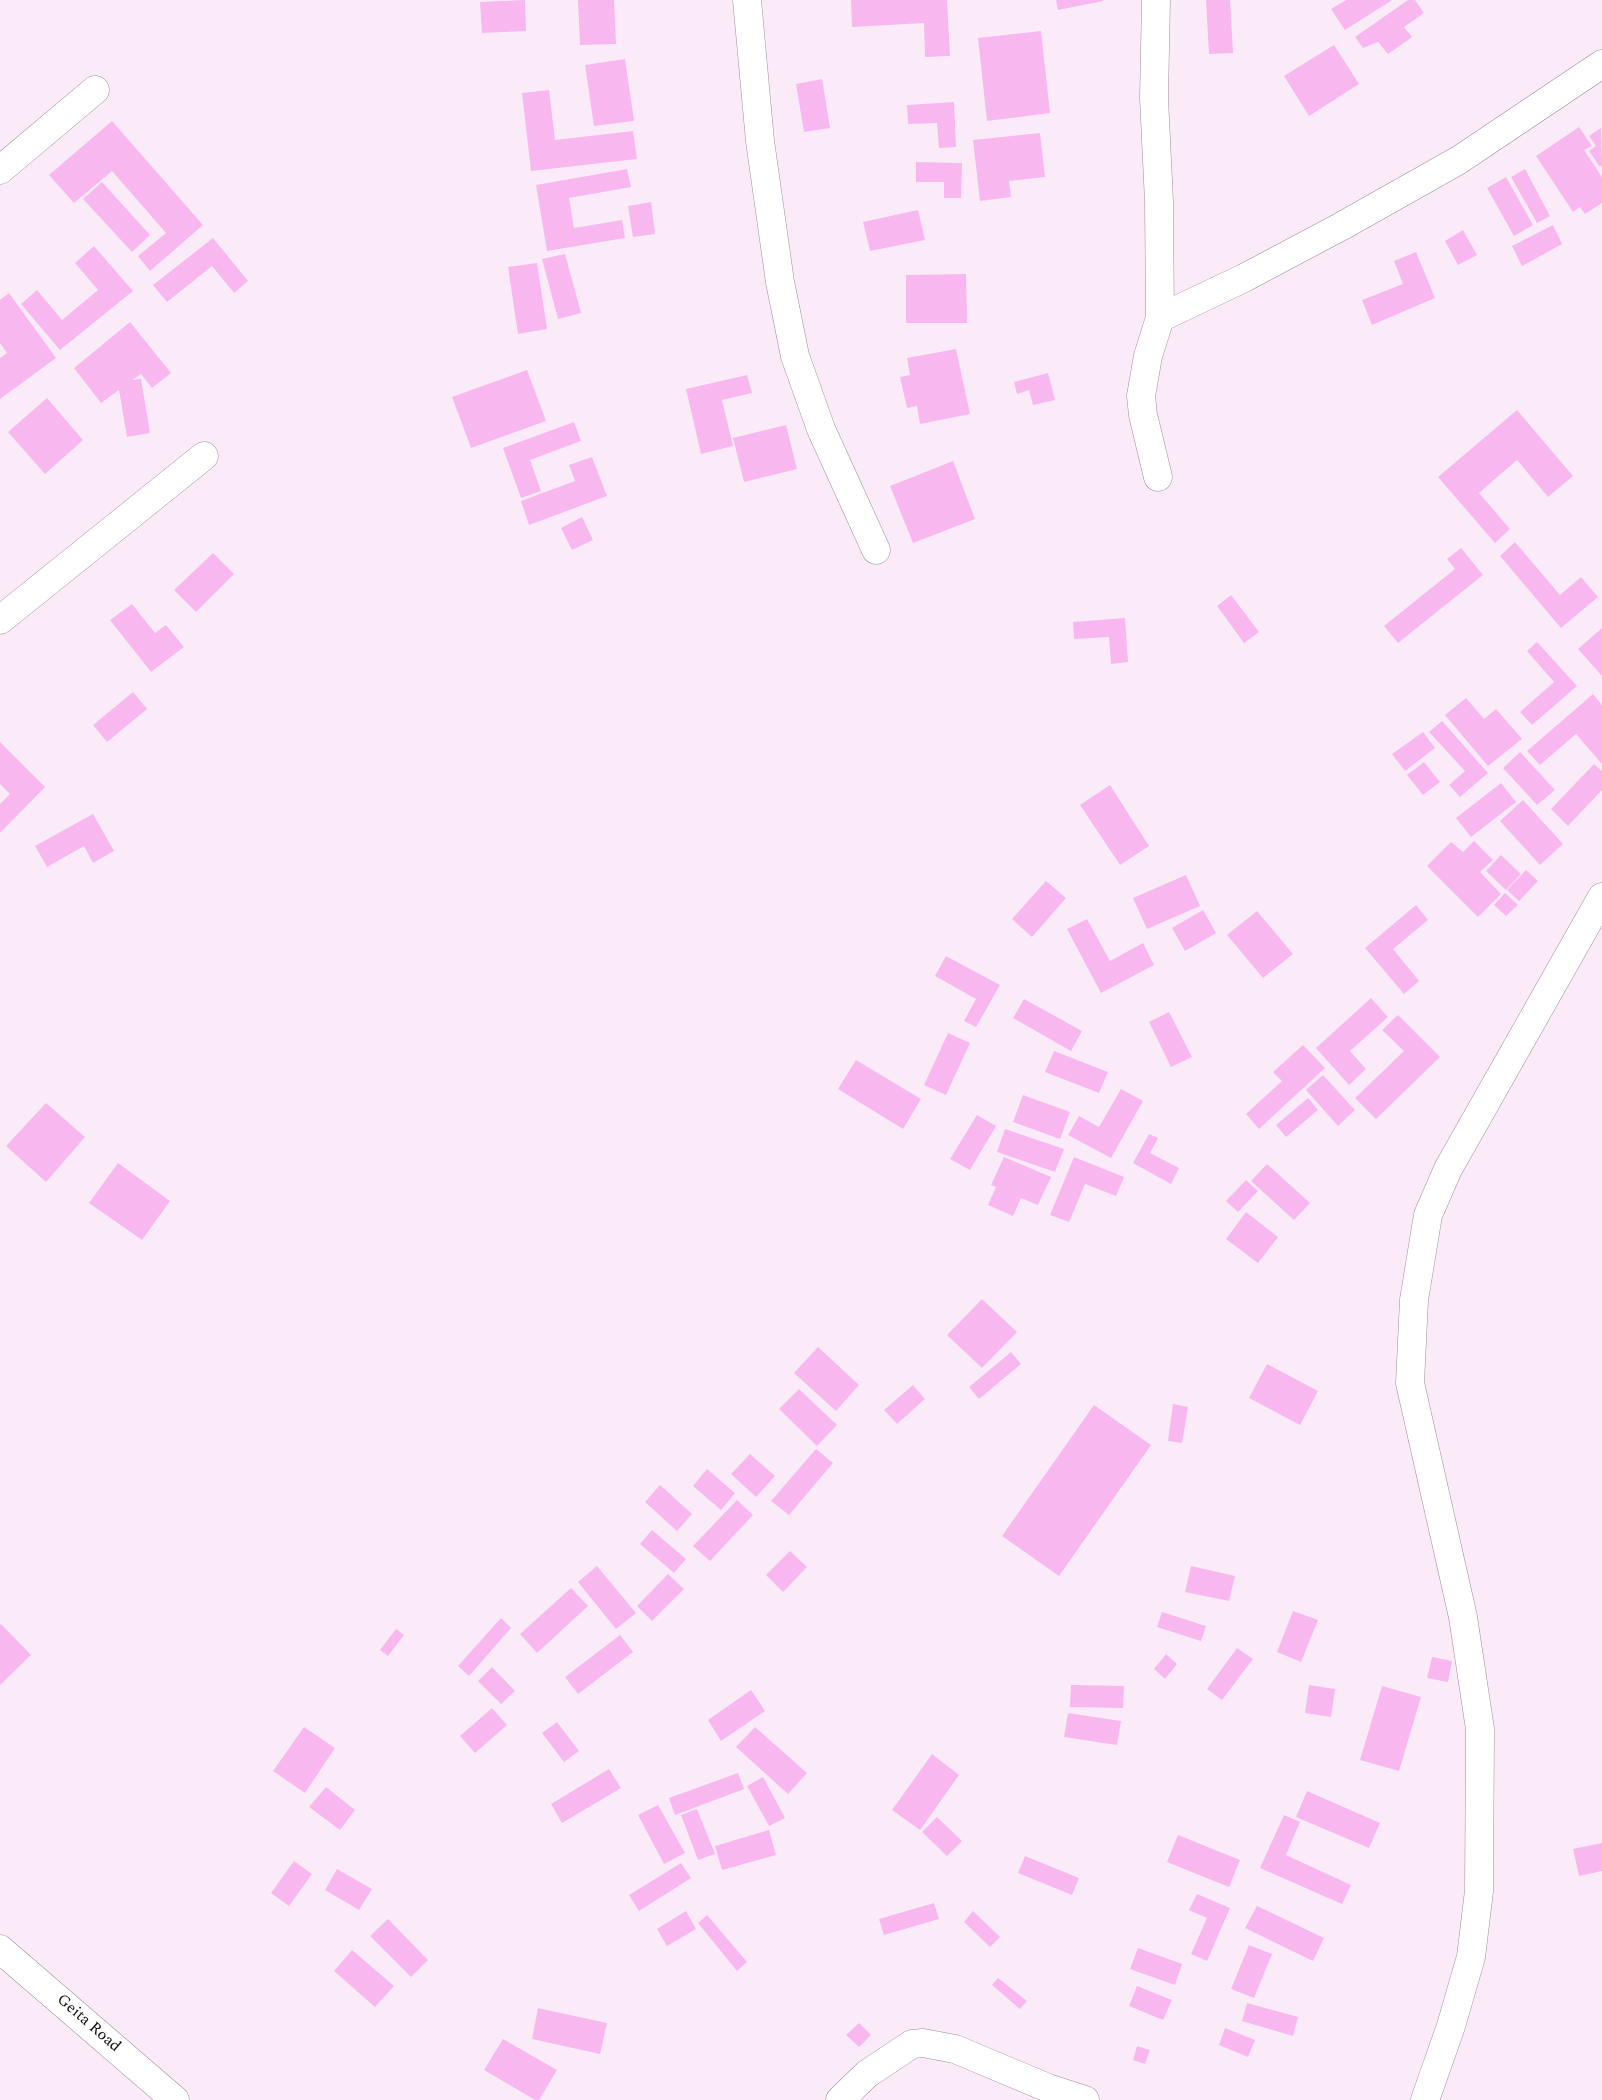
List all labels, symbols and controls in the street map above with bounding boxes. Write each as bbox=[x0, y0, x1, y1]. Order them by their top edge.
street label: Geita Road bbox=[52, 1991, 124, 2057]

